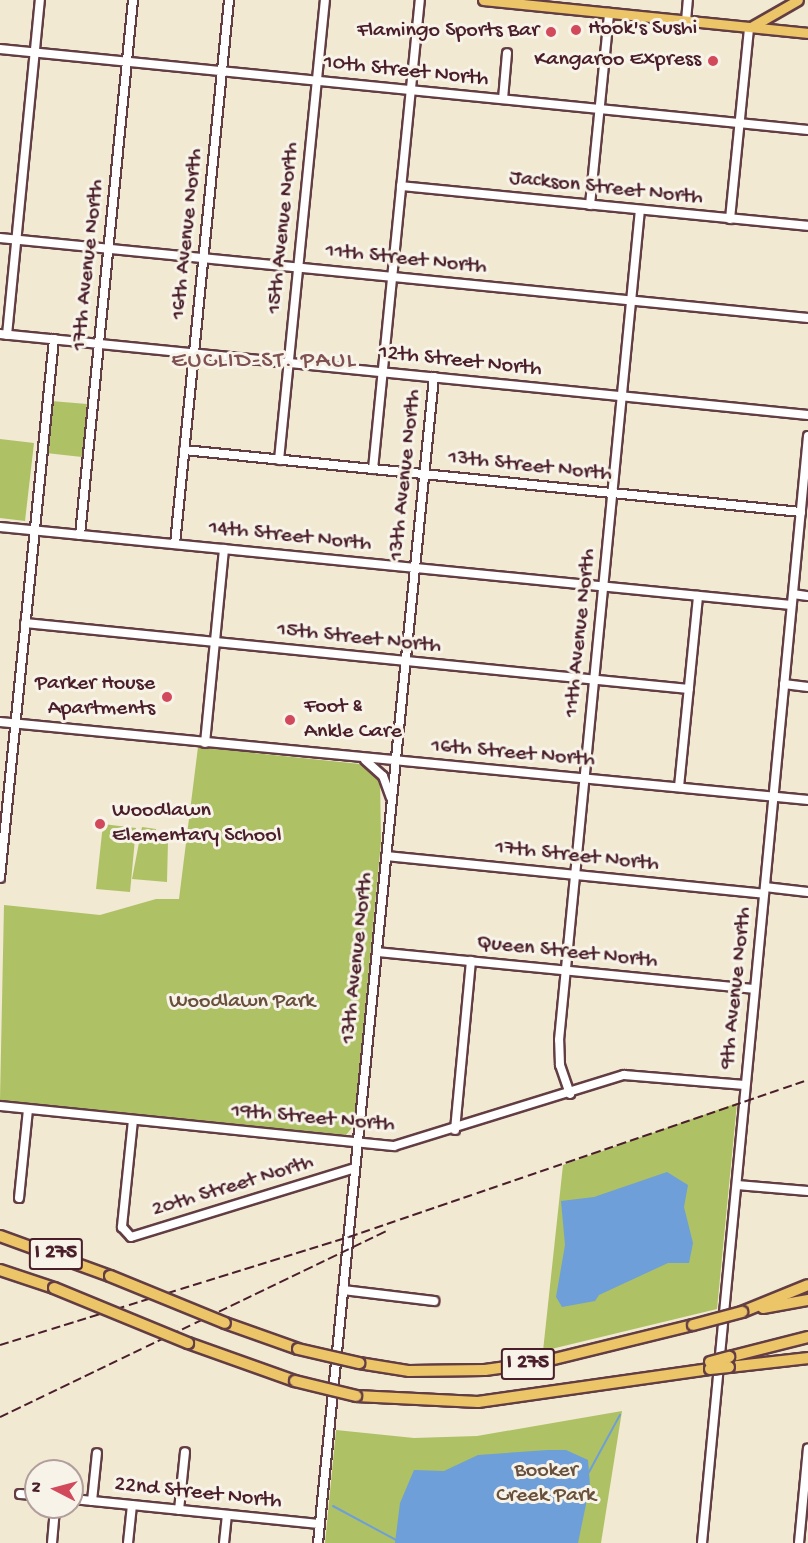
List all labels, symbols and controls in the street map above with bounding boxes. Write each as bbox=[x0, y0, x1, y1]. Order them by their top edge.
place label: Hook's Sushi bbox=[588, 17, 697, 43]
place label: Flamingo Sports Bar bbox=[357, 19, 539, 45]
marker: Hook's Sushi bbox=[569, 23, 583, 37]
marker: Flamingo Sports Bar bbox=[544, 25, 558, 39]
place label: Kangaroo Express bbox=[534, 48, 701, 74]
street label: 10th Street North bbox=[322, 50, 490, 94]
marker: Kangaroo Express bbox=[706, 54, 720, 68]
street label: 15th Avenue North bbox=[262, 141, 306, 315]
street label: 16th Avenue North bbox=[166, 147, 210, 321]
street label: Jackson Street North bbox=[508, 166, 704, 212]
street label: 17th Avenue North bbox=[67, 178, 111, 352]
street label: 11th Street North bbox=[324, 238, 488, 282]
street label: 12th Street North bbox=[377, 340, 543, 384]
district label: EUCLID-ST. PAUL bbox=[171, 348, 357, 376]
street label: 13th Avenue North bbox=[384, 388, 428, 562]
street label: 13th Street North bbox=[447, 445, 613, 489]
street label: 14th Street North bbox=[207, 515, 373, 559]
street label: 11th Avenue North bbox=[559, 547, 603, 719]
street label: 15th Street North bbox=[276, 617, 442, 661]
place label: Parker House Apartments bbox=[35, 671, 155, 722]
marker: Parker House Apartments bbox=[160, 690, 174, 704]
place label: Foot & Ankle Care bbox=[304, 694, 402, 746]
marker: Foot & Ankle Care bbox=[281, 711, 299, 729]
street label: 16th Street North bbox=[430, 734, 596, 774]
place label: Woodlawn Elementary School bbox=[112, 798, 282, 849]
marker: Woodlawn Elementary School bbox=[93, 817, 107, 831]
street label: 17th Street North bbox=[494, 835, 660, 879]
street label: 13th Avenue North bbox=[336, 871, 380, 1045]
street label: 9th Avenue North bbox=[715, 906, 759, 1070]
street label: Queen Street North bbox=[475, 930, 659, 976]
park label: Woodlawn Park bbox=[169, 990, 315, 1016]
street label: 19th Street North bbox=[230, 1099, 396, 1139]
street label: 20th Street North bbox=[149, 1150, 317, 1224]
road number: I 275 bbox=[28, 1236, 84, 1272]
road number: I 275 bbox=[500, 1346, 556, 1382]
park label: Booker Creek Park bbox=[496, 1458, 596, 1510]
north arrow bbox=[24, 1459, 84, 1519]
street label: 22nd Street North bbox=[113, 1472, 283, 1516]
text: N bbox=[28, 1481, 48, 1493]

